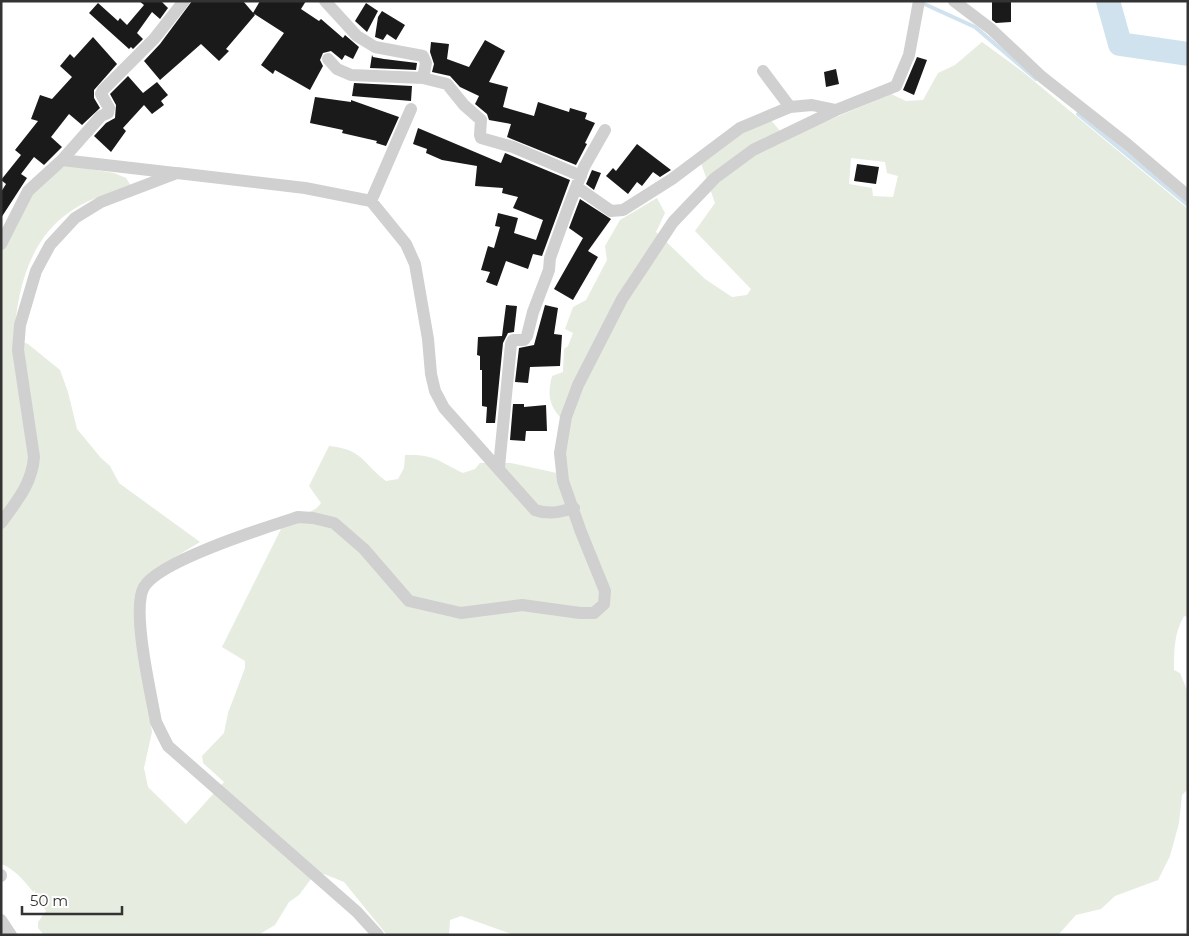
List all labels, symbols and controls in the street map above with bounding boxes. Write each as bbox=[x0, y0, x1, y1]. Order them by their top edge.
scale bar bbox=[22, 884, 122, 916]
text: 50 m bbox=[30, 891, 68, 910]

